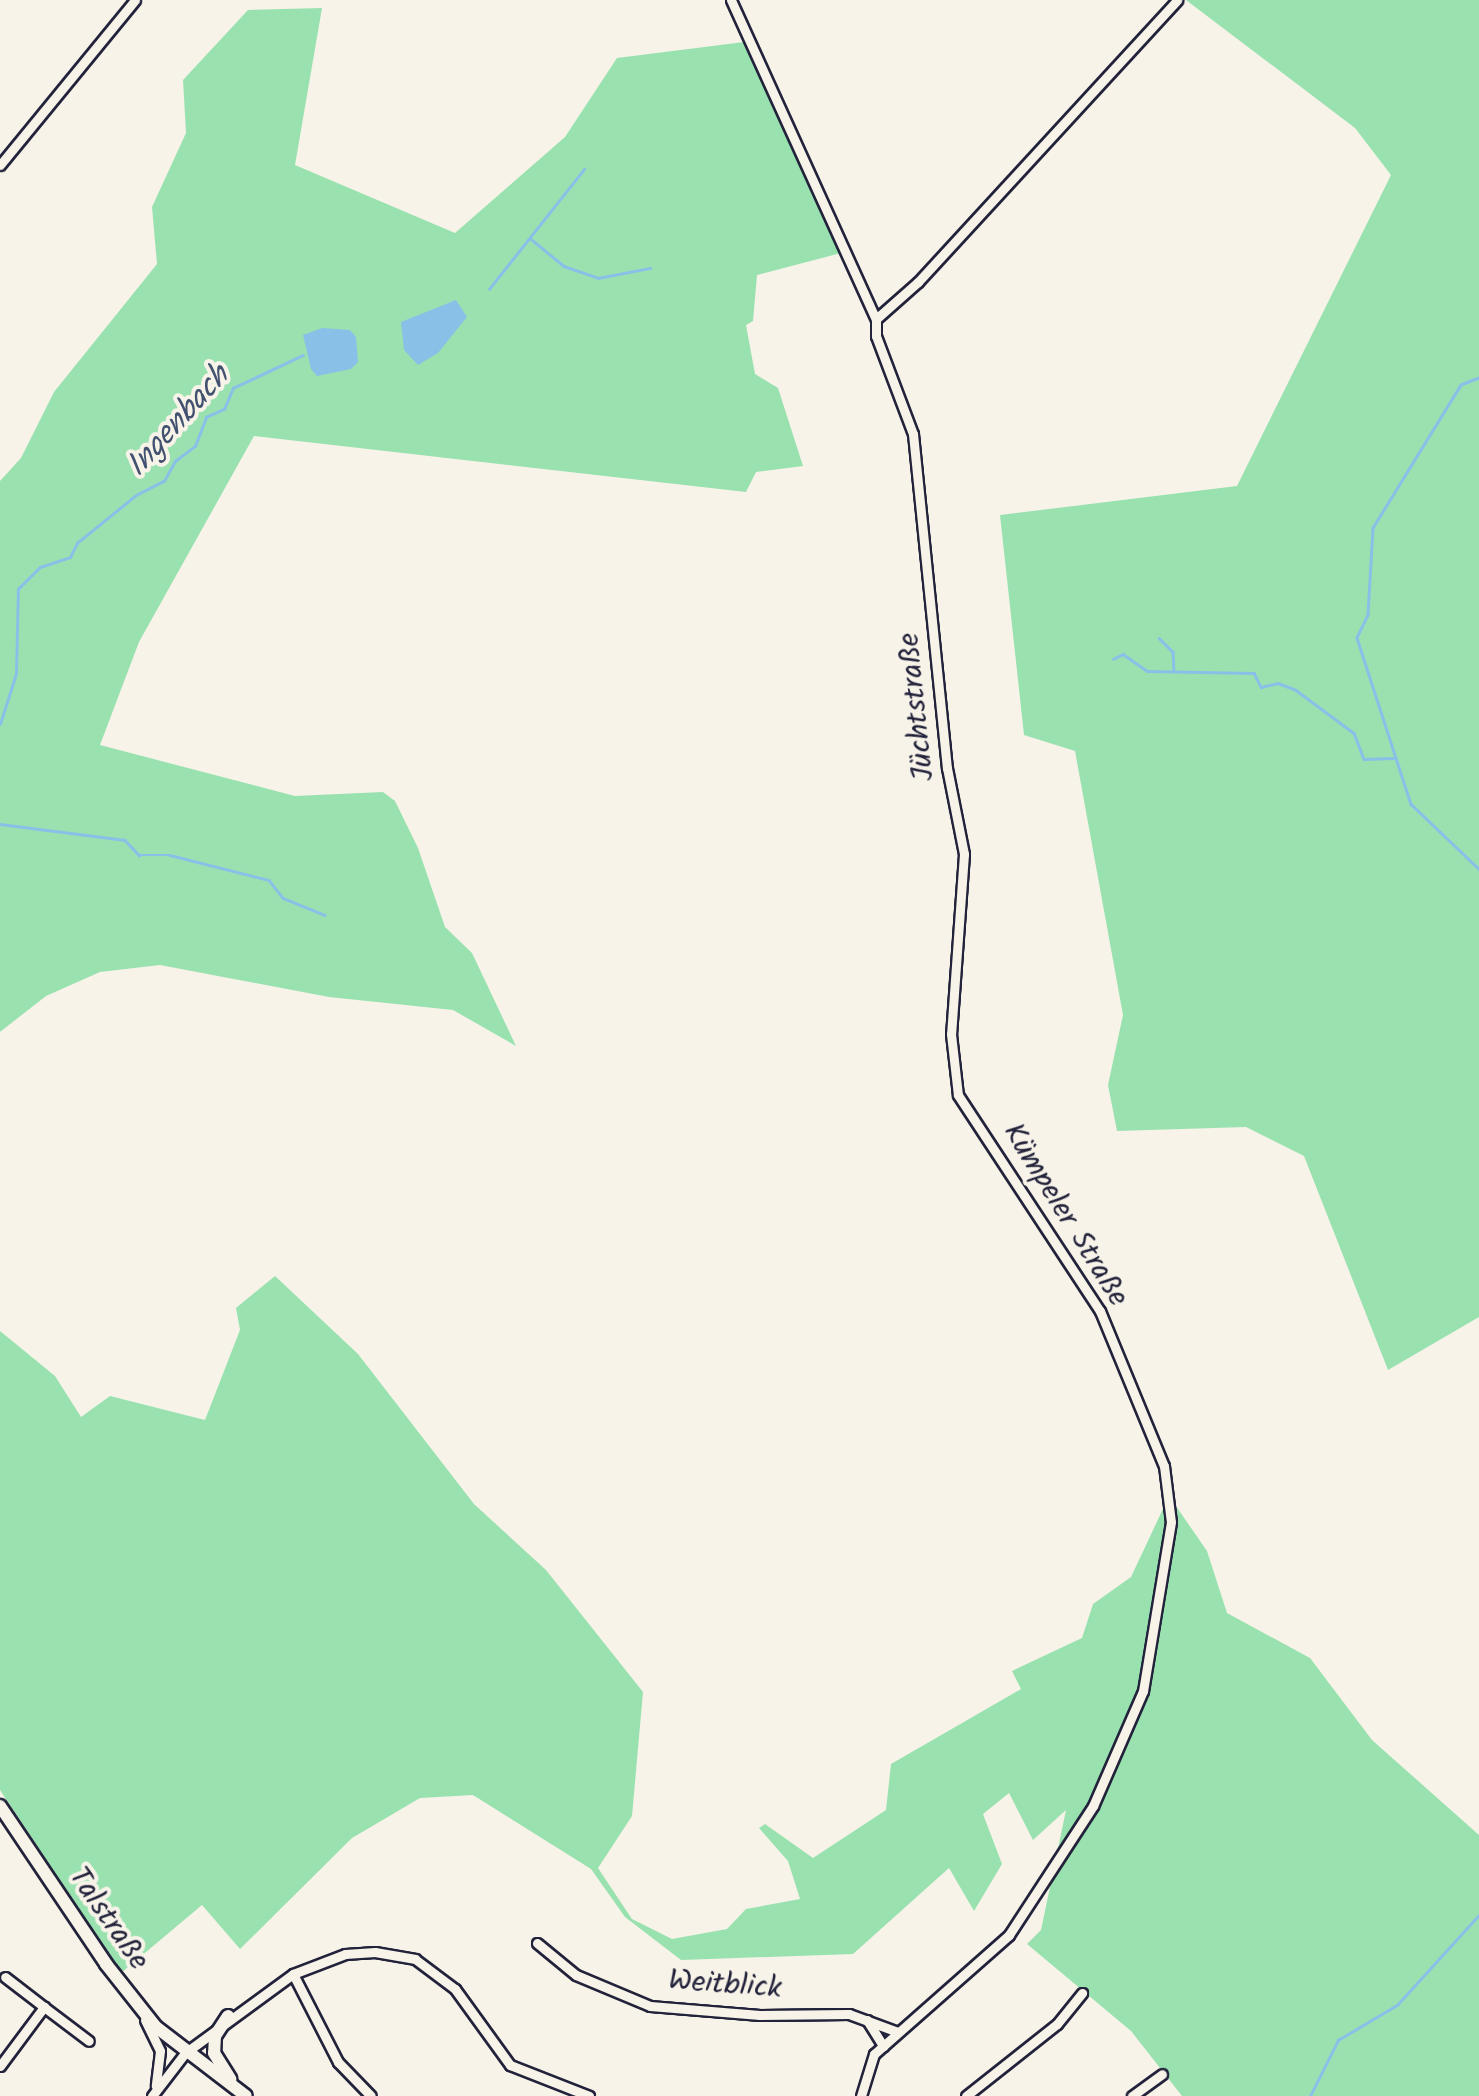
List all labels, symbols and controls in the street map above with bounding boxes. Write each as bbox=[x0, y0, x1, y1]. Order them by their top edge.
water label: Ingenbach bbox=[119, 358, 239, 486]
street label: Jüchtstraße bbox=[891, 631, 943, 783]
street label: Kümpeler Straße bbox=[994, 1117, 1136, 1313]
street label: Talstraße bbox=[60, 1861, 156, 1977]
street label: Weitblick bbox=[667, 1963, 783, 2007]

